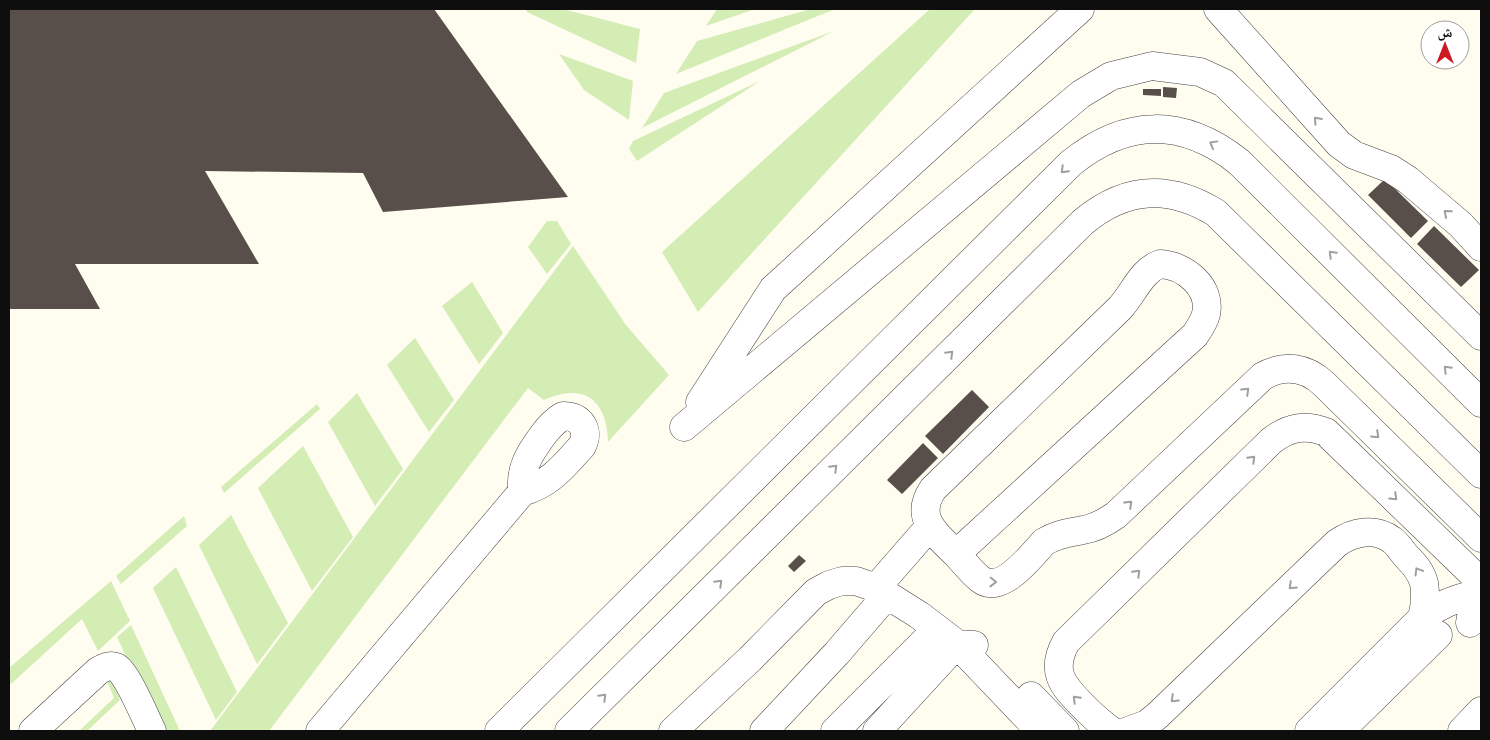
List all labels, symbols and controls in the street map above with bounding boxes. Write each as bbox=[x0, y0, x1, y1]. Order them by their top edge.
north arrow bbox=[1420, 20, 1470, 70]
text: ش bbox=[1438, 24, 1453, 41]
one-way arrow bbox=[1314, 116, 1323, 125]
one-way arrow bbox=[1209, 140, 1218, 150]
one-way arrow bbox=[1061, 164, 1070, 173]
one-way arrow bbox=[1443, 210, 1452, 219]
one-way arrow bbox=[1328, 251, 1337, 260]
one-way arrow bbox=[944, 351, 953, 360]
one-way arrow bbox=[1444, 365, 1453, 374]
one-way arrow bbox=[1241, 388, 1250, 397]
one-way arrow bbox=[1370, 429, 1379, 438]
one-way arrow bbox=[1247, 456, 1256, 465]
one-way arrow bbox=[828, 465, 837, 474]
one-way arrow bbox=[1388, 491, 1397, 500]
one-way arrow bbox=[1123, 501, 1132, 510]
one-way arrow bbox=[1414, 567, 1424, 576]
one-way arrow bbox=[1131, 570, 1140, 579]
one-way arrow bbox=[989, 577, 997, 587]
one-way arrow bbox=[713, 579, 722, 588]
one-way arrow bbox=[1288, 581, 1297, 590]
one-way arrow bbox=[1171, 693, 1180, 702]
one-way arrow bbox=[597, 694, 606, 703]
one-way arrow bbox=[1072, 696, 1081, 705]

